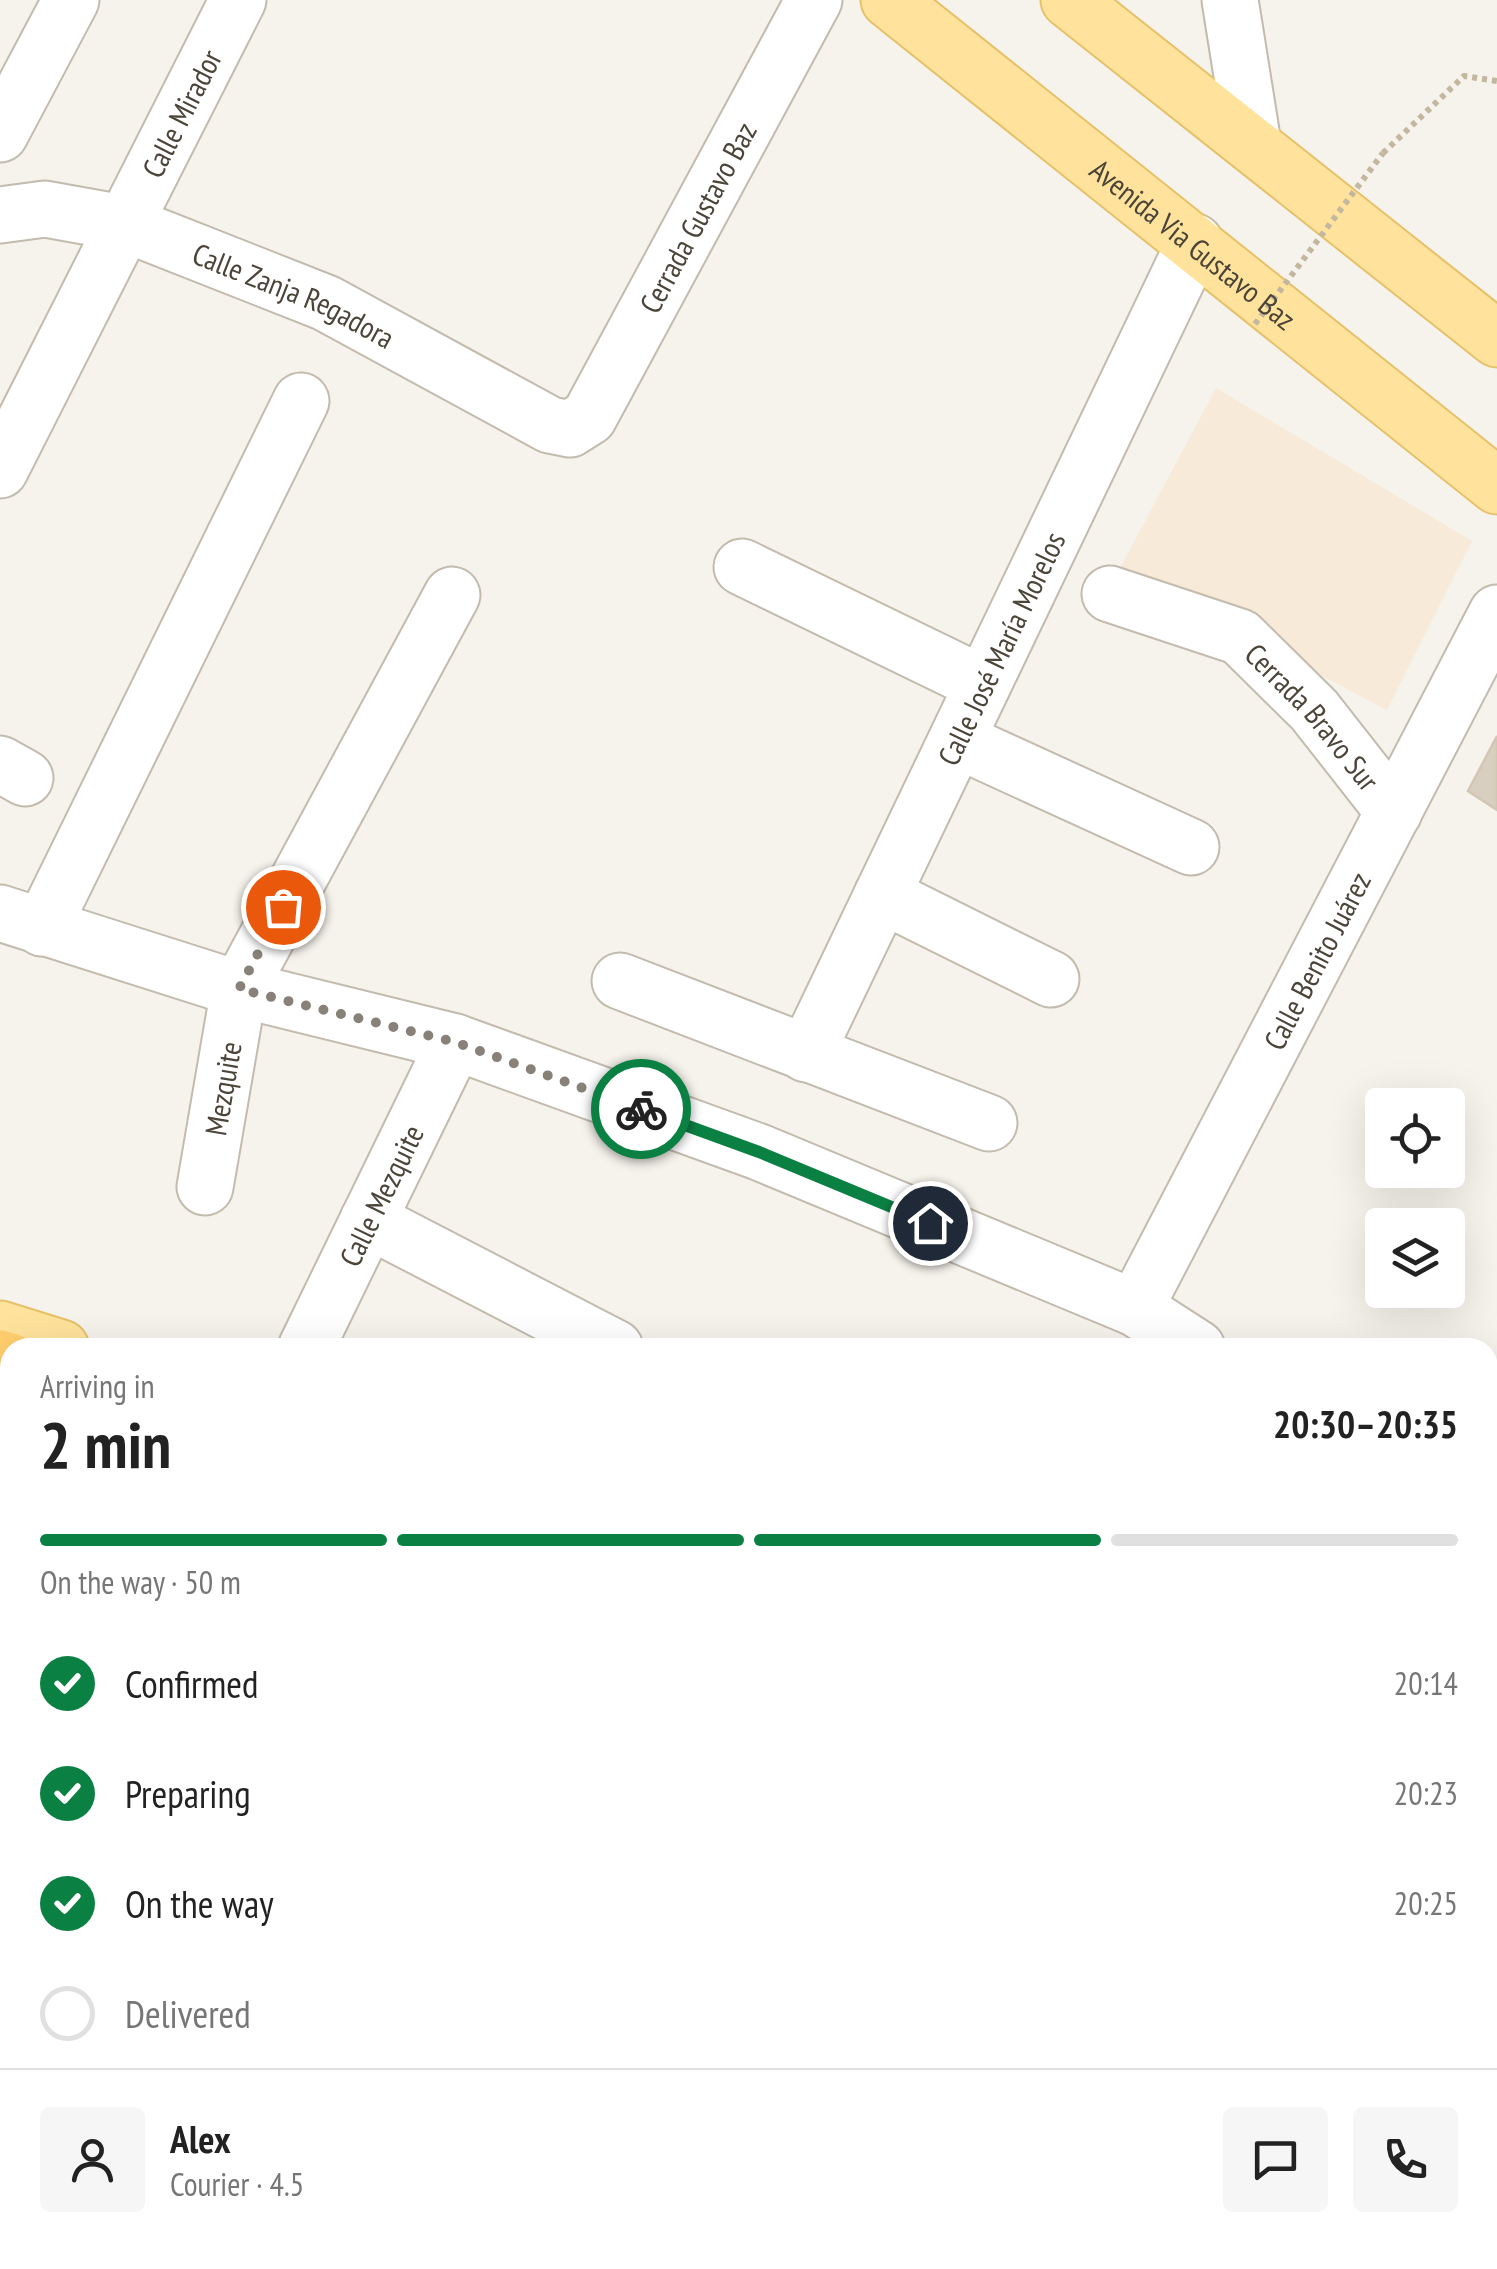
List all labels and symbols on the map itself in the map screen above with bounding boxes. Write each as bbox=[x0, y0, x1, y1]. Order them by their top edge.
street label: Calle Mirador bbox=[132, 42, 230, 184]
street label: Cerrada Gustavo Baz bbox=[630, 115, 764, 319]
street label: Avenida Via Gustavo Baz bbox=[1083, 149, 1304, 338]
street label: Calle Zanja Regadora bbox=[187, 233, 402, 356]
street label: Calle José María Morelos bbox=[928, 525, 1073, 771]
street label: Cerrada Bravo Sur bbox=[1238, 634, 1389, 799]
pin bbox=[241, 865, 326, 950]
street label: Calle Benito Juárez bbox=[1254, 865, 1378, 1056]
street label: Mezquite bbox=[195, 1038, 249, 1138]
courier bbox=[591, 1059, 691, 1159]
street label: Calle Mezquite bbox=[329, 1118, 431, 1272]
pin bbox=[888, 1181, 973, 1266]

